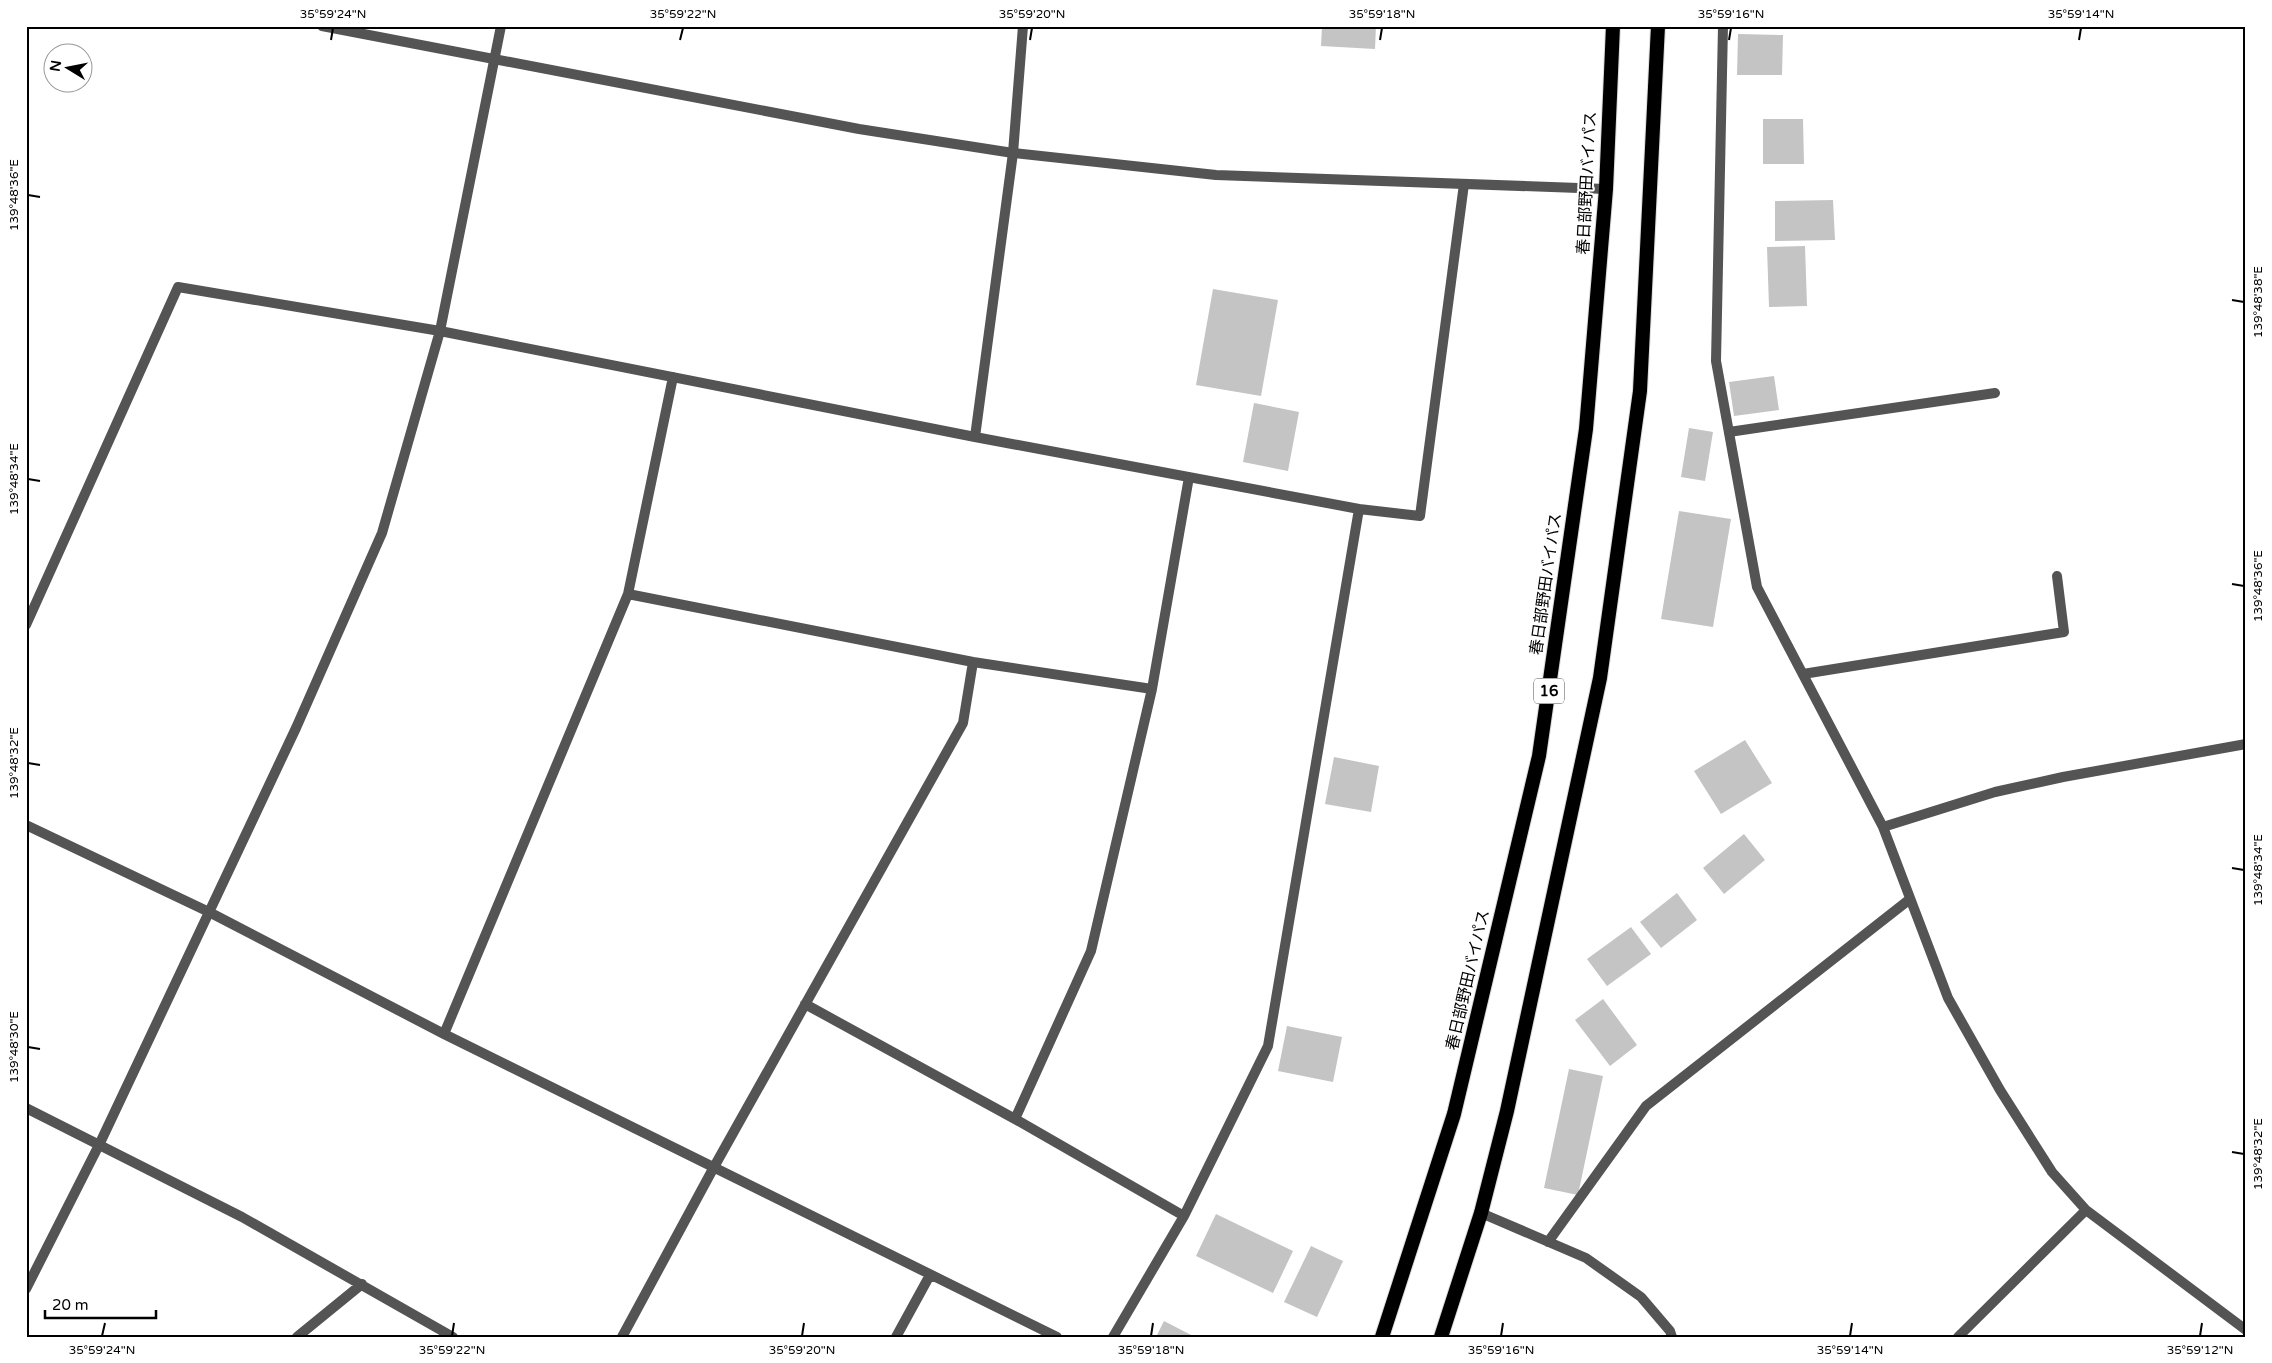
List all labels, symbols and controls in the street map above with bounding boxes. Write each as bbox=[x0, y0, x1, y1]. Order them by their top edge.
text: 35°59'24"N bbox=[300, 7, 366, 21]
text: 35°59'22"N bbox=[650, 7, 716, 21]
text: 35°59'20"N bbox=[999, 7, 1065, 21]
text: 35°59'18"N bbox=[1349, 7, 1415, 21]
text: 35°59'16"N bbox=[1698, 7, 1764, 21]
text: 35°59'14"N bbox=[2048, 7, 2114, 21]
north arrow bbox=[42, 42, 92, 92]
text: N bbox=[46, 59, 65, 73]
street label: 春日部野田バイパス bbox=[1573, 111, 1601, 255]
text: 139°48'36"E bbox=[7, 159, 21, 231]
text: 139°48'38"E bbox=[2251, 266, 2265, 338]
text: 139°48'34"E bbox=[7, 443, 21, 515]
street label: 春日部野田バイパス bbox=[1526, 511, 1566, 657]
text: 139°48'36"E bbox=[2251, 550, 2265, 622]
road number: 16 bbox=[1534, 678, 1564, 704]
text: 139°48'32"E bbox=[7, 727, 21, 799]
text: 139°48'34"E bbox=[2251, 834, 2265, 906]
street label: 春日部野田バイパス bbox=[1442, 908, 1494, 1052]
text: 139°48'30"E bbox=[7, 1011, 21, 1083]
text: 139°48'32"E bbox=[2251, 1118, 2265, 1190]
scale bar bbox=[45, 1288, 156, 1320]
text: 20 m bbox=[52, 1296, 89, 1314]
text: 35°59'24"N bbox=[69, 1343, 135, 1357]
text: 35°59'22"N bbox=[419, 1343, 485, 1357]
text: 35°59'20"N bbox=[769, 1343, 835, 1357]
text: 35°59'18"N bbox=[1118, 1343, 1184, 1357]
text: 35°59'16"N bbox=[1468, 1343, 1534, 1357]
text: 35°59'14"N bbox=[1817, 1343, 1883, 1357]
text: 35°59'12"N bbox=[2167, 1343, 2233, 1357]

